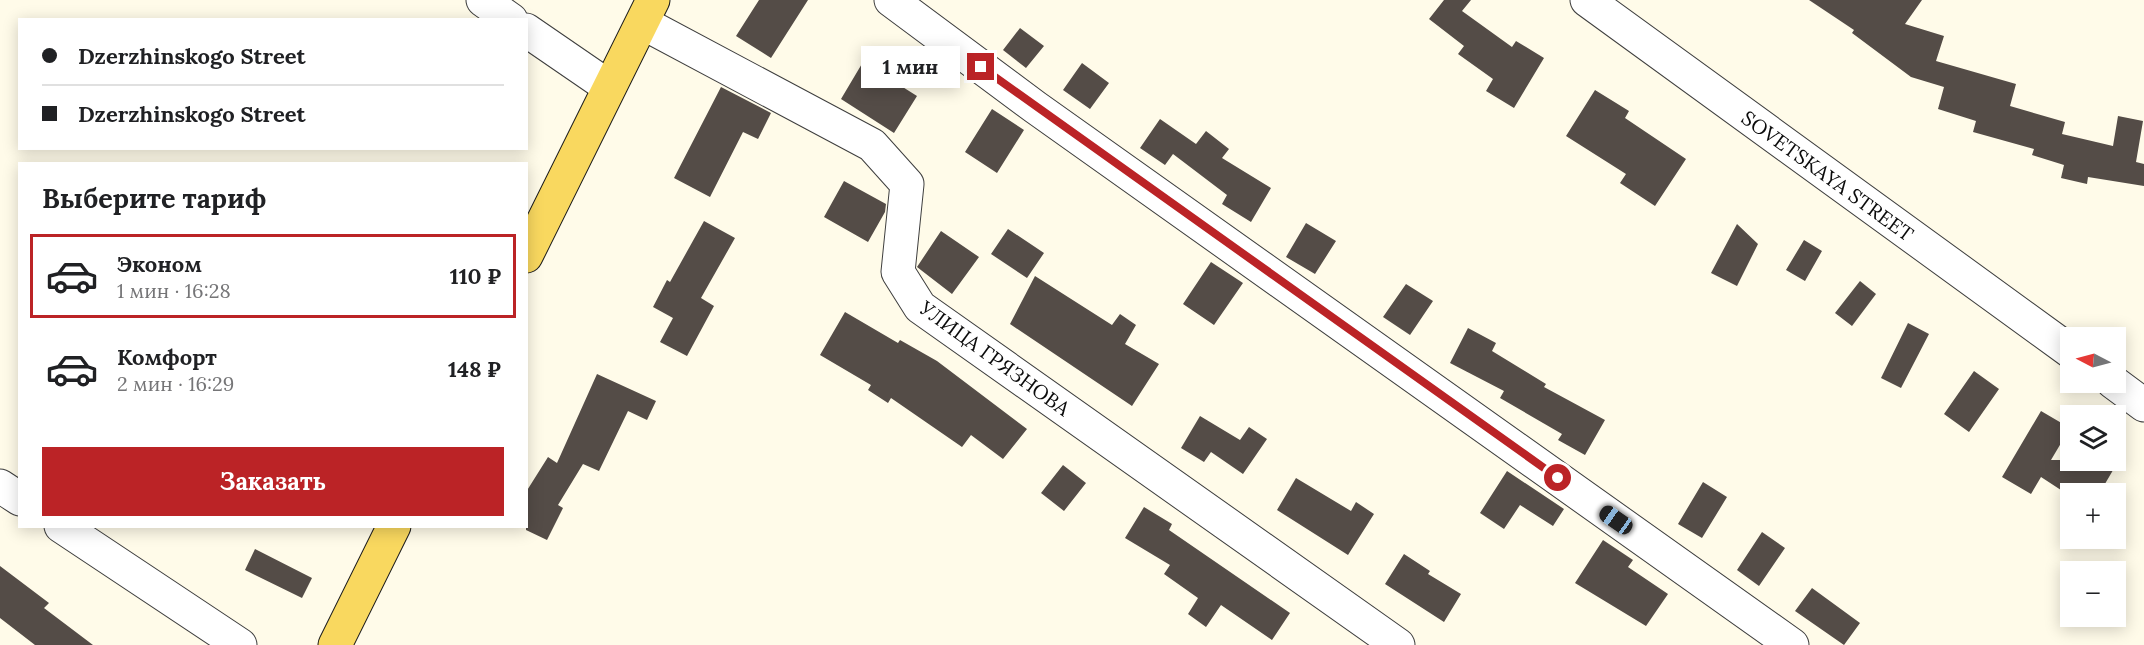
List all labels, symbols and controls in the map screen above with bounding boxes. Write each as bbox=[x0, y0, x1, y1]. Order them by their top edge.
text: Dzerzhinskogo Street bbox=[78, 42, 306, 70]
callout: 1 мин bbox=[861, 46, 960, 88]
route end bbox=[967, 53, 994, 80]
text: 1 мин bbox=[883, 54, 938, 79]
text: Dzerzhinskogo Street bbox=[78, 100, 306, 128]
street label: SOVETSKAYA STREET bbox=[1737, 104, 1919, 246]
text: Выберите тариф bbox=[42, 181, 266, 215]
icon: car bbox=[45, 249, 99, 303]
text: Эконом bbox=[117, 250, 202, 278]
text: 110 ₽ bbox=[450, 262, 501, 290]
text: 1 мин · 16:28 bbox=[117, 278, 231, 303]
street label: УЛИЦА ГРЯЗНОВА bbox=[914, 294, 1075, 421]
north arrow bbox=[2060, 327, 2126, 393]
map controls bbox=[2060, 327, 2126, 627]
icon: car bbox=[45, 342, 99, 396]
text: Комфорт bbox=[117, 343, 217, 371]
text: 148 ₽ bbox=[448, 355, 501, 383]
text: 2 мин · 16:29 bbox=[117, 371, 234, 396]
button: layers bbox=[2060, 405, 2126, 471]
button: Заказать bbox=[42, 447, 504, 516]
route start bbox=[1544, 464, 1571, 491]
button: + bbox=[2060, 483, 2126, 549]
car bbox=[1596, 502, 1636, 538]
button: − bbox=[2060, 561, 2126, 627]

